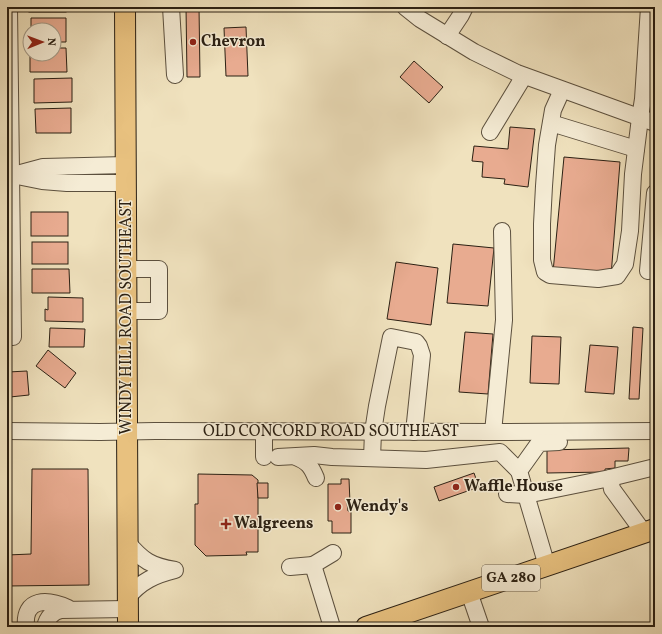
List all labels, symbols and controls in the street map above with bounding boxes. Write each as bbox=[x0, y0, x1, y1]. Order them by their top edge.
north arrow bbox=[22, 22, 62, 62]
place label: Chevron bbox=[201, 31, 266, 53]
marker: Chevron bbox=[188, 37, 198, 47]
text: N bbox=[43, 38, 58, 46]
street label: WINDY HILL ROAD SOUTHEAST bbox=[116, 199, 138, 435]
street label: OLD CONCORD ROAD SOUTHEAST bbox=[203, 421, 459, 443]
place label: Waffle House bbox=[464, 476, 563, 498]
marker: Waffle House bbox=[451, 482, 461, 492]
place label: Wendy's bbox=[346, 496, 408, 518]
marker: Wendy's bbox=[333, 502, 343, 512]
place label: Walgreens bbox=[234, 513, 314, 535]
marker: Walgreens bbox=[221, 519, 231, 529]
road number: GA 280 bbox=[482, 565, 540, 591]

